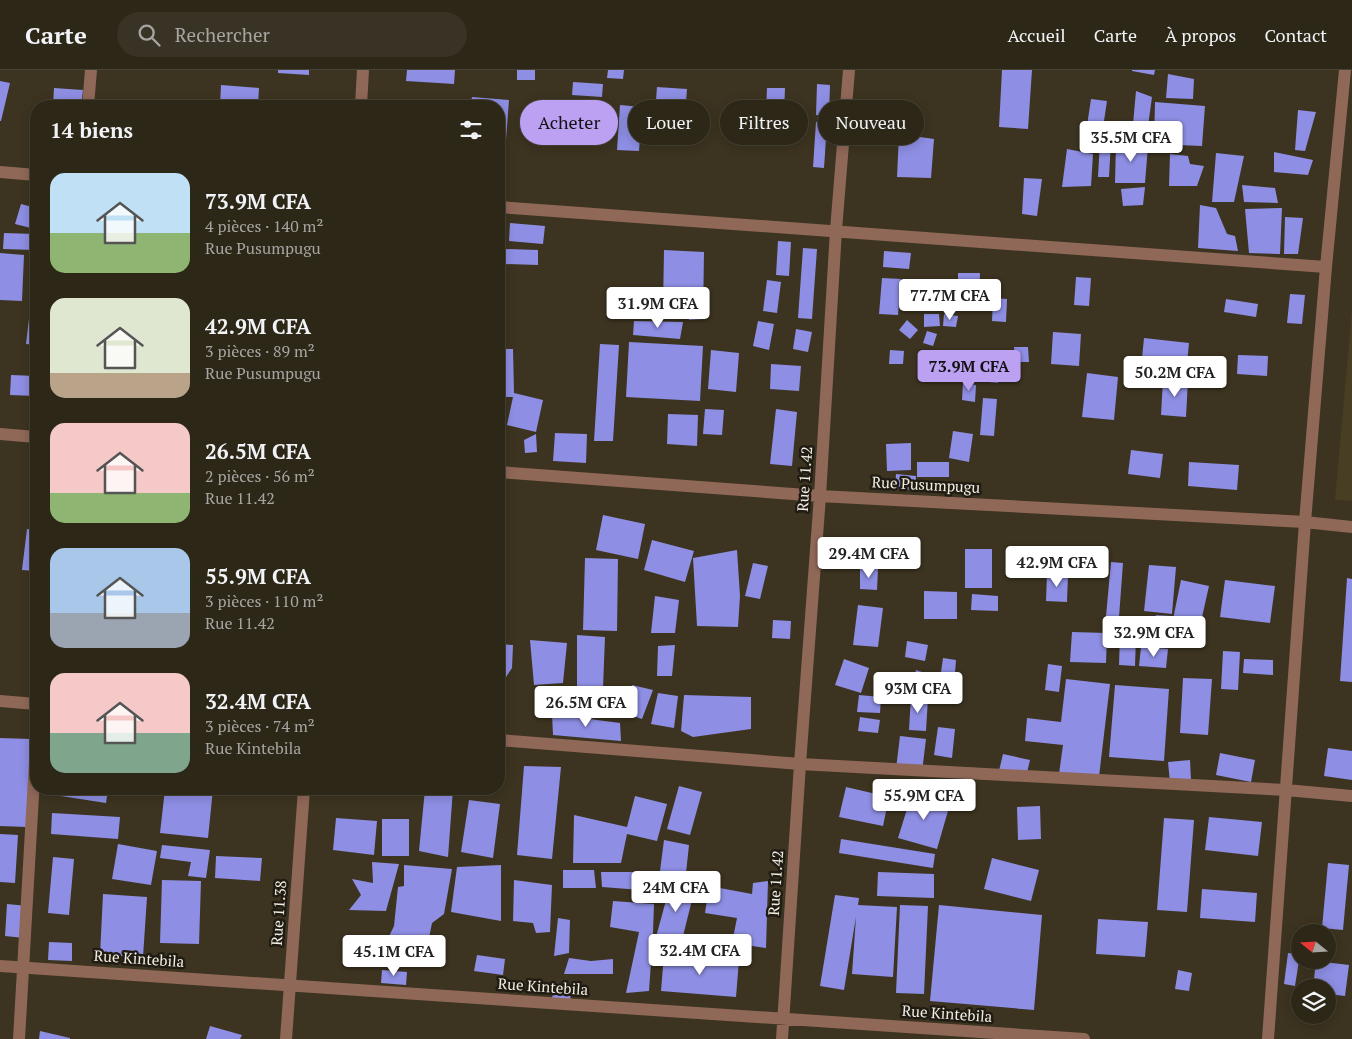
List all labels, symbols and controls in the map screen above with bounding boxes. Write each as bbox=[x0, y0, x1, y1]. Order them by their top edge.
search box bbox=[117, 12, 467, 57]
text: Carte bbox=[25, 19, 87, 51]
icon: search bbox=[135, 21, 163, 49]
text: Rechercher bbox=[175, 22, 270, 47]
text: Accueil bbox=[1007, 23, 1066, 47]
text: Carte bbox=[1094, 23, 1137, 47]
text: À propos bbox=[1165, 23, 1236, 47]
text: Contact bbox=[1264, 23, 1327, 47]
chip: Acheter bbox=[520, 100, 618, 145]
chip: Louer bbox=[628, 100, 710, 145]
chip: Filtres bbox=[720, 100, 808, 145]
chip: Nouveau bbox=[818, 100, 924, 145]
text: 14 biens bbox=[50, 116, 133, 144]
icon: filters bbox=[457, 116, 485, 144]
pin: 35.5M CFA bbox=[1074, 121, 1188, 163]
text: 35.5M CFA bbox=[1091, 126, 1171, 148]
text: 73.9M CFA bbox=[205, 187, 311, 215]
icon: home bbox=[90, 193, 150, 253]
text: 4 pièces · 140 m² bbox=[205, 215, 323, 237]
text: Rue Pusumpugu bbox=[205, 237, 321, 259]
pin: 77.7M CFA bbox=[893, 278, 1007, 321]
text: 77.7M CFA bbox=[910, 284, 990, 306]
pin: 31.9M CFA bbox=[601, 286, 715, 329]
text: 31.9M CFA bbox=[618, 292, 698, 314]
text: 42.9M CFA bbox=[205, 312, 311, 340]
icon: home bbox=[90, 318, 150, 378]
text: 3 pièces · 89 m² bbox=[205, 340, 315, 362]
pin: 73.9M CFA bbox=[912, 350, 1026, 392]
text: 73.9M CFA bbox=[929, 355, 1009, 377]
pin: 50.2M CFA bbox=[1118, 356, 1232, 398]
text: 50.2M CFA bbox=[1135, 361, 1215, 383]
text: Rue Pusumpugu bbox=[205, 362, 321, 384]
text: 26.5M CFA bbox=[205, 437, 311, 465]
icon: home bbox=[90, 443, 150, 503]
street label: Rue 11.42 bbox=[792, 446, 816, 512]
text: 2 pièces · 56 m² bbox=[205, 465, 315, 487]
street label: Rue Pusumpugu bbox=[871, 471, 981, 497]
text: Rue 11.42 bbox=[205, 487, 275, 509]
pin: 29.4M CFA bbox=[812, 536, 926, 579]
text: 29.4M CFA bbox=[829, 542, 909, 564]
pin: 42.9M CFA bbox=[1000, 546, 1114, 588]
text: 42.9M CFA bbox=[1017, 551, 1097, 573]
text: 55.9M CFA bbox=[205, 562, 311, 590]
icon: home bbox=[90, 568, 150, 628]
text: 3 pièces · 110 m² bbox=[205, 590, 323, 612]
text: Rue 11.42 bbox=[205, 612, 275, 634]
pin: 32.9M CFA bbox=[1097, 616, 1211, 658]
text: 32.9M CFA bbox=[1114, 621, 1194, 643]
pin: 93M CFA bbox=[872, 672, 964, 714]
text: 93M CFA bbox=[884, 677, 952, 699]
pin: 26.5M CFA bbox=[529, 686, 643, 728]
text: 32.4M CFA bbox=[205, 687, 311, 715]
text: 26.5M CFA bbox=[546, 691, 626, 713]
icon: home bbox=[90, 693, 150, 753]
text: 3 pièces · 74 m² bbox=[205, 715, 315, 737]
text: Rue Kintebila bbox=[205, 737, 301, 759]
pin: 55.9M CFA bbox=[867, 778, 981, 821]
text: 55.9M CFA bbox=[884, 784, 964, 806]
street label: Rue 11.42 bbox=[763, 850, 787, 916]
pin: 24M CFA bbox=[630, 870, 722, 913]
text: 24M CFA bbox=[642, 876, 710, 898]
street label: Rue 11.38 bbox=[266, 880, 290, 946]
north arrow bbox=[1291, 924, 1336, 969]
map controls bbox=[1291, 924, 1336, 1024]
pin: 45.1M CFA bbox=[337, 934, 451, 977]
pin: 32.4M CFA bbox=[643, 934, 757, 976]
text: 32.4M CFA bbox=[660, 939, 740, 961]
text: 45.1M CFA bbox=[354, 940, 434, 962]
street label: Rue Kintebila bbox=[93, 945, 185, 971]
street label: Rue Kintebila bbox=[497, 973, 589, 999]
button: layers bbox=[1291, 979, 1336, 1024]
street label: Rue Kintebila bbox=[901, 1000, 993, 1026]

